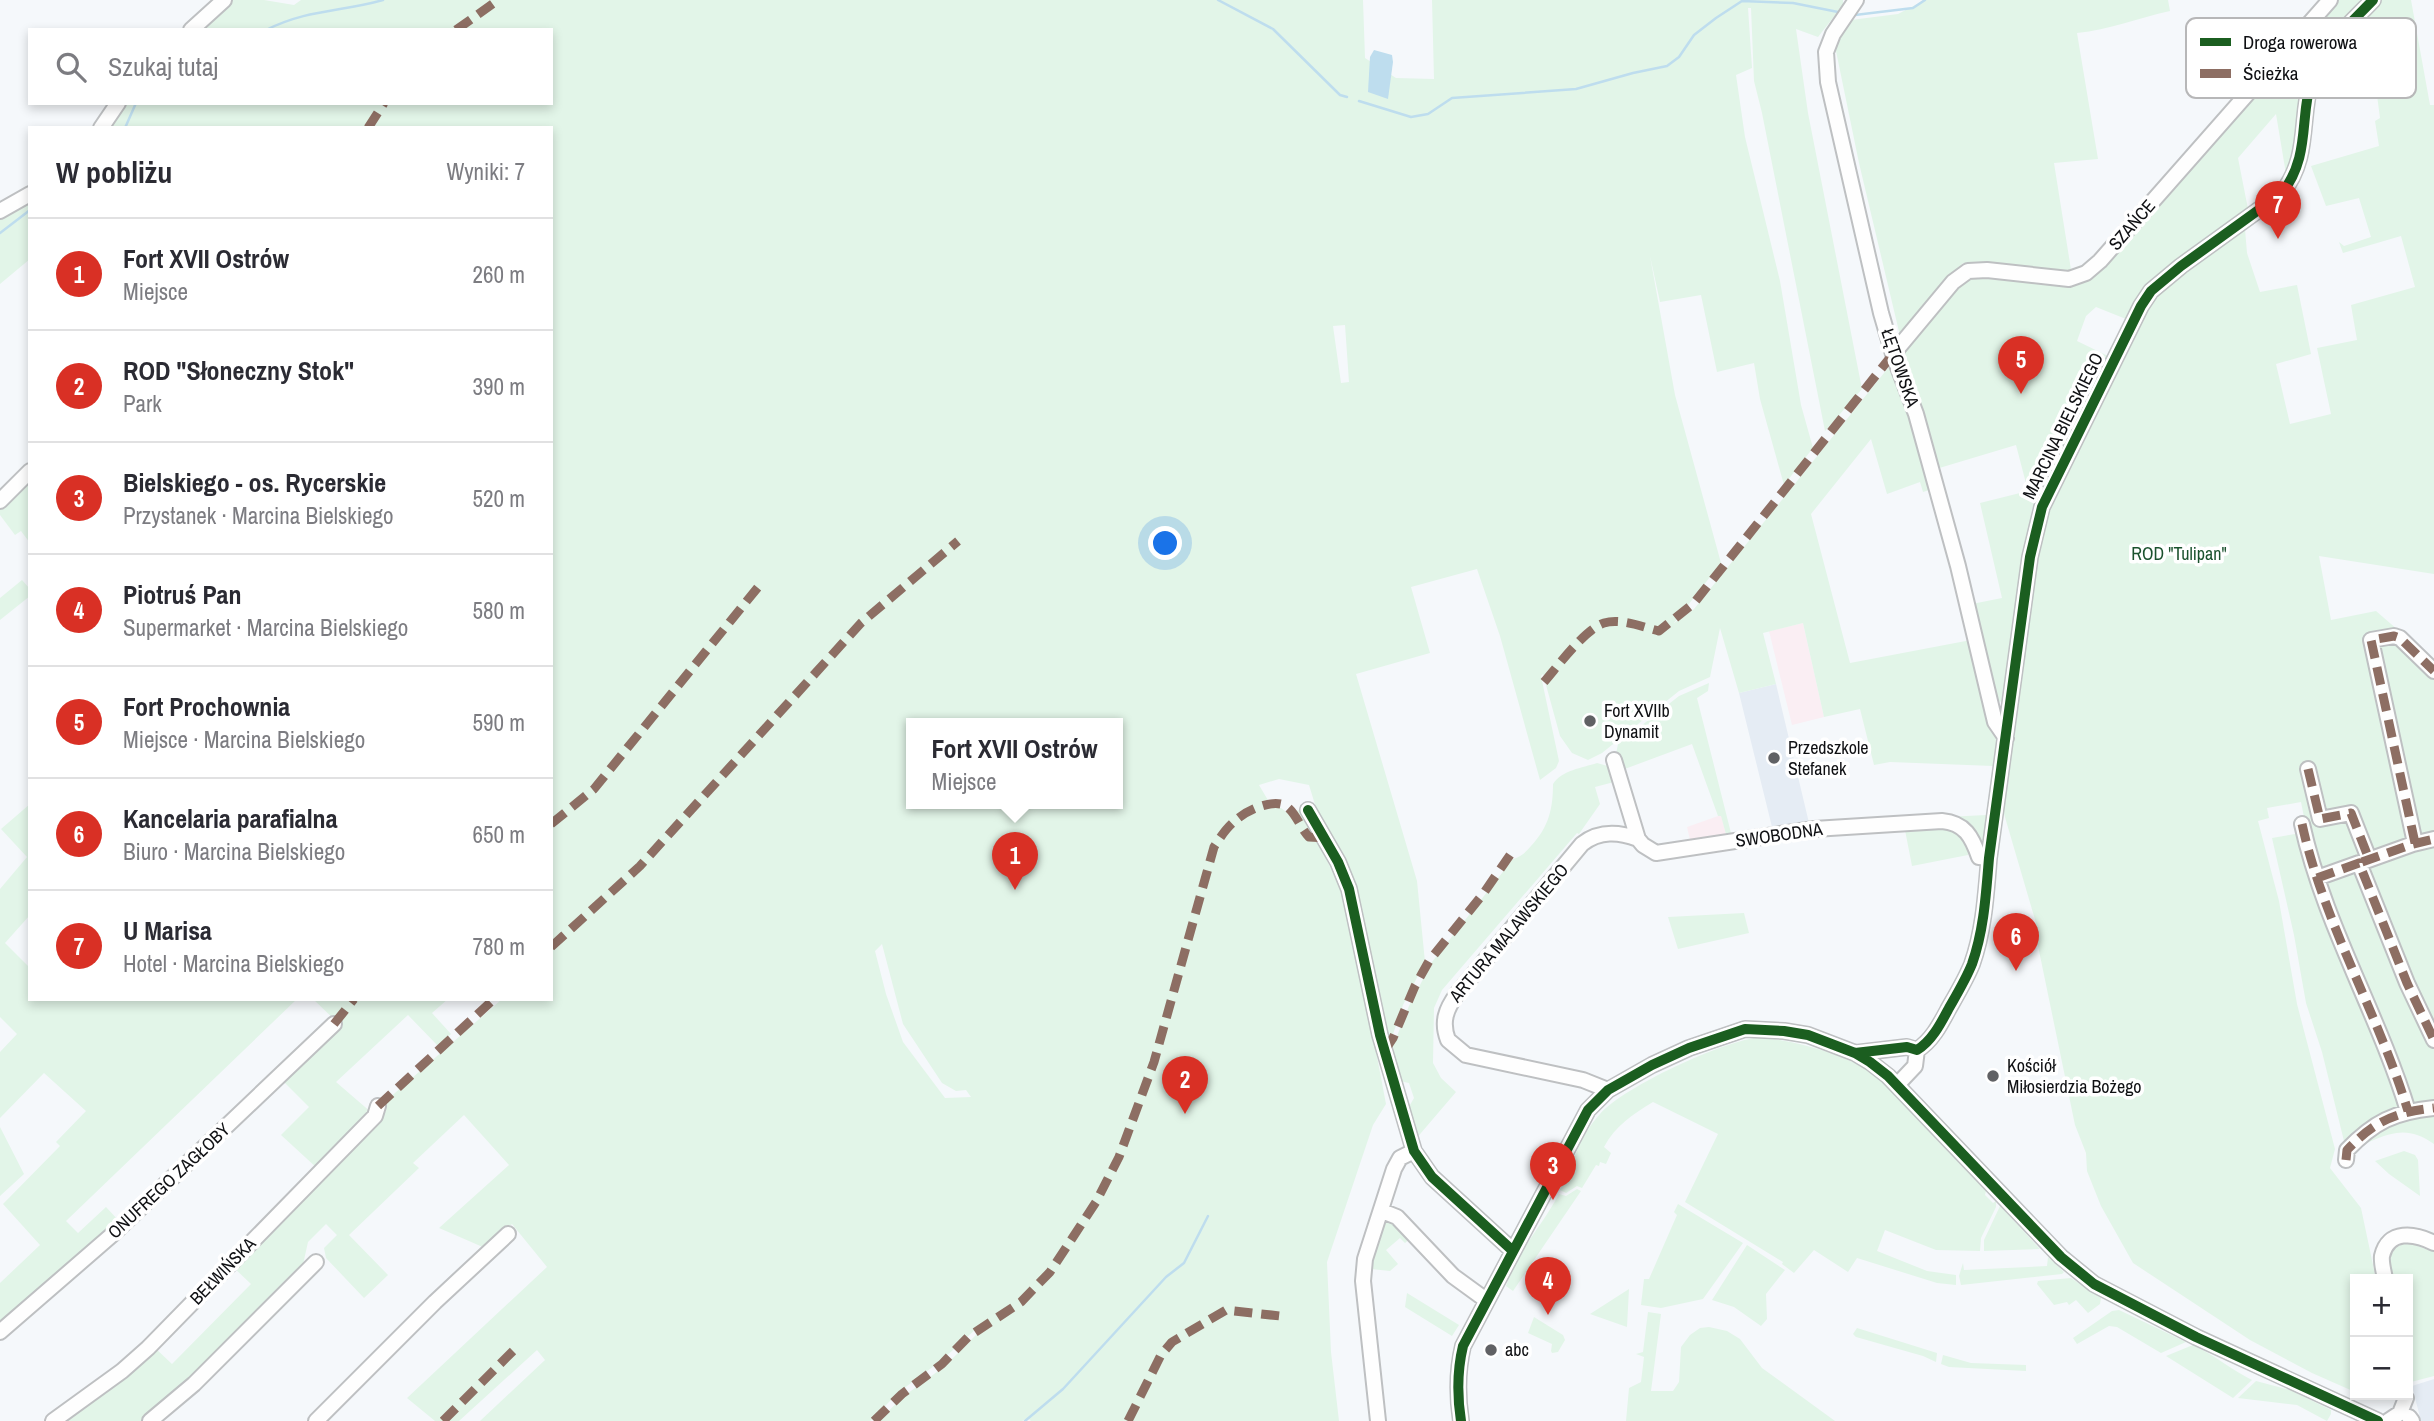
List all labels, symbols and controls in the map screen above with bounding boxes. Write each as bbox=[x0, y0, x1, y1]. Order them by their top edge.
legend bbox=[2186, 18, 2416, 98]
search box bbox=[28, 28, 553, 105]
text: Droga rowerowa bbox=[2243, 29, 2358, 55]
icon: search bbox=[52, 48, 90, 86]
text: Szukaj tutaj bbox=[108, 49, 218, 84]
text: Ścieżka bbox=[2243, 60, 2299, 86]
text: W pobliżu bbox=[56, 152, 172, 192]
text: Wyniki: 7 bbox=[447, 156, 525, 187]
pin: 7 bbox=[2255, 181, 2301, 239]
street label: SZAŃCE bbox=[2103, 194, 2161, 255]
text: Fort XVII Ostrów bbox=[123, 241, 289, 276]
text: 1 bbox=[74, 259, 84, 290]
text: 260 m bbox=[473, 259, 525, 290]
text: Miejsce bbox=[123, 276, 188, 307]
street label: ŁĘTOWSKA bbox=[1875, 325, 1926, 411]
pin: 5 bbox=[1998, 336, 2044, 394]
street label: MARCINA BIELSKIEGO bbox=[2016, 348, 2109, 503]
text: ROD "Słoneczny Stok" bbox=[123, 353, 354, 388]
text: 2 bbox=[74, 371, 84, 402]
text: 390 m bbox=[473, 371, 525, 402]
text: Park bbox=[123, 388, 162, 419]
text: Bielskiego - os. Rycerskie bbox=[123, 465, 386, 500]
text: 3 bbox=[74, 483, 84, 514]
text: 520 m bbox=[473, 483, 525, 514]
text: Przystanek · Marcina Bielskiego bbox=[123, 500, 393, 531]
your location bbox=[1148, 526, 1182, 560]
park label: ROD "Tulipan" bbox=[2131, 541, 2227, 566]
text: Piotruś Pan bbox=[123, 577, 241, 612]
text: 4 bbox=[74, 595, 84, 626]
text: 580 m bbox=[473, 595, 525, 626]
text: Supermarket · Marcina Bielskiego bbox=[123, 612, 408, 643]
text: Fort Prochownia bbox=[123, 689, 290, 724]
place label: Fort XVIIb Dynamit bbox=[1604, 698, 1670, 744]
text: 5 bbox=[74, 707, 84, 738]
text: 590 m bbox=[473, 707, 525, 738]
marker: Fort XVIIb Dynamit bbox=[1582, 713, 1598, 729]
popup bbox=[906, 718, 1123, 809]
text: Miejsce · Marcina Bielskiego bbox=[123, 724, 365, 755]
text: Fort XVII Ostrów bbox=[931, 731, 1098, 766]
place label: Przedszkole Stefanek bbox=[1788, 735, 1868, 781]
marker: Przedszkole Stefanek bbox=[1766, 750, 1782, 766]
text: Miejsce bbox=[931, 766, 996, 797]
text: Kancelaria parafialna bbox=[123, 801, 338, 836]
street label: SWOBODNA bbox=[1734, 816, 1824, 853]
text: 6 bbox=[74, 819, 84, 850]
text: 650 m bbox=[473, 819, 525, 850]
pin: 1 bbox=[992, 832, 1038, 890]
text: Biuro · Marcina Bielskiego bbox=[123, 836, 345, 867]
street label: ARTURA MALAWSKIEGO bbox=[1443, 858, 1574, 1008]
text: U Marisa bbox=[123, 913, 212, 948]
pin: 6 bbox=[1993, 913, 2039, 971]
text: 7 bbox=[74, 931, 84, 962]
text: 780 m bbox=[473, 931, 525, 962]
text: Hotel · Marcina Bielskiego bbox=[123, 948, 344, 979]
place label: Kościół Miłosierdzia Bożego bbox=[2007, 1053, 2142, 1099]
pin: 2 bbox=[1162, 1056, 1208, 1114]
marker: Kościół Miłosierdzia Bożego bbox=[1985, 1068, 2001, 1084]
street label: ONUFREGO ZAGŁOBY bbox=[102, 1117, 235, 1244]
pin: 3 bbox=[1530, 1142, 1576, 1200]
street label: BEŁWIŃSKA bbox=[184, 1231, 261, 1310]
pin: 4 bbox=[1525, 1257, 1571, 1315]
map controls bbox=[2350, 1274, 2413, 1400]
button: + bbox=[2350, 1274, 2413, 1337]
place label: abc bbox=[1505, 1337, 1529, 1362]
button: − bbox=[2350, 1337, 2413, 1400]
marker: abc bbox=[1483, 1342, 1499, 1358]

